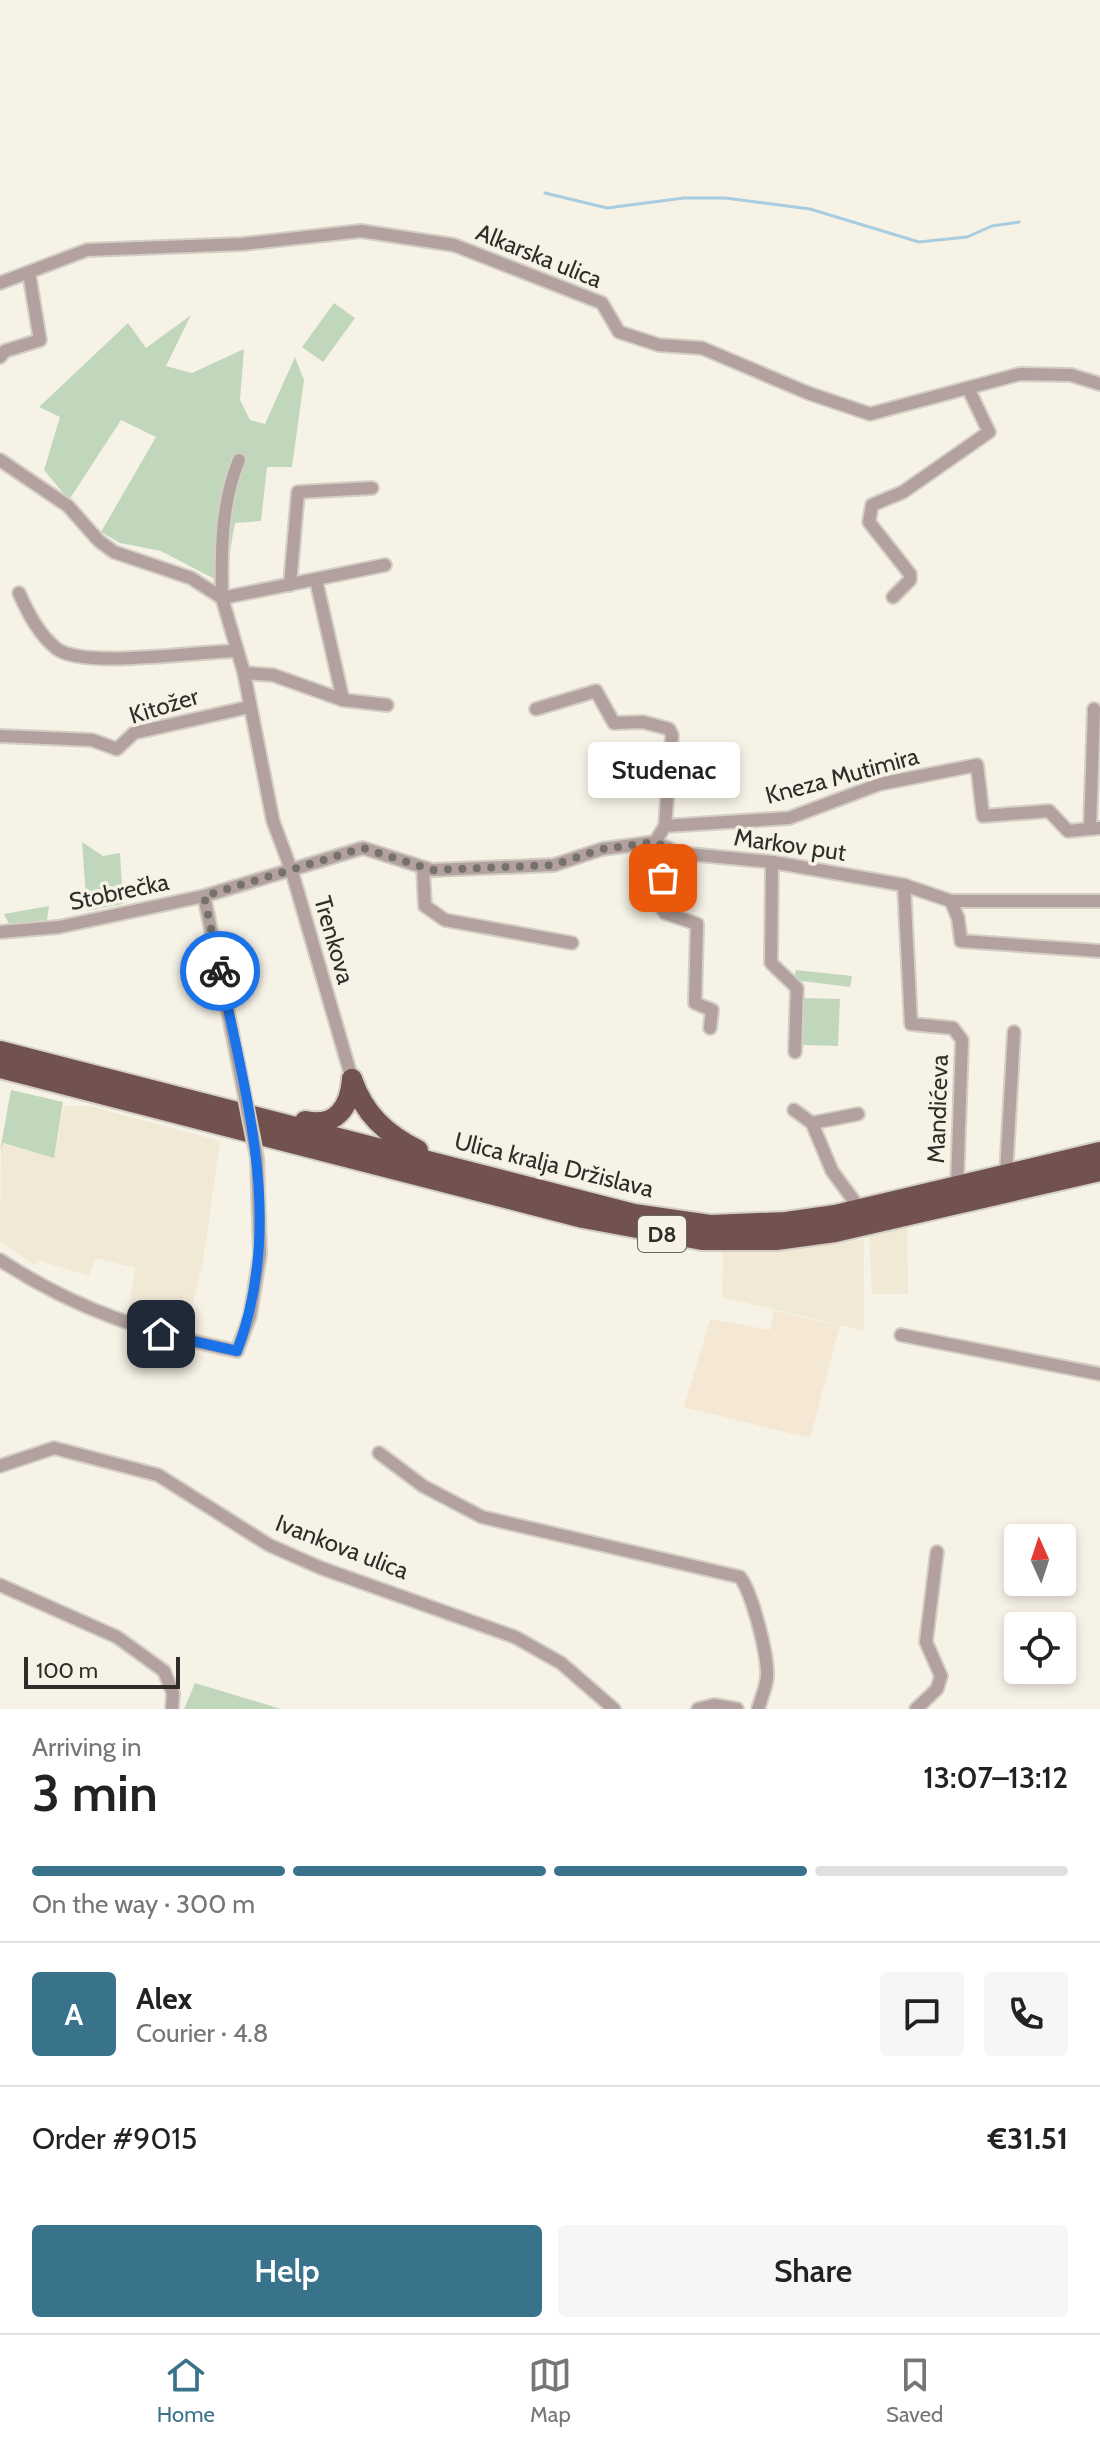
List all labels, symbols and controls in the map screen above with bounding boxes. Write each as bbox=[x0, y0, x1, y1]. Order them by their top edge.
street label: Alkarska ulica bbox=[472, 217, 607, 294]
street label: Kitožer bbox=[126, 681, 202, 730]
street label: Kneza Mutimira bbox=[762, 741, 922, 810]
callout: Studenac bbox=[587, 742, 739, 798]
text: Studenac bbox=[612, 754, 716, 786]
street label: Markov put bbox=[732, 822, 848, 867]
pin bbox=[629, 844, 697, 912]
icon: bag bbox=[641, 856, 685, 900]
street label: Stobrečka bbox=[67, 867, 172, 916]
street label: Trenkova bbox=[308, 893, 361, 988]
courier bbox=[180, 931, 260, 1011]
icon: bike bbox=[198, 949, 242, 993]
street label: Mandićeva bbox=[921, 1054, 954, 1164]
street label: Ulica kralja Držislava bbox=[452, 1126, 657, 1203]
road number: D8 bbox=[638, 1216, 686, 1252]
pin bbox=[127, 1300, 195, 1368]
icon: home bbox=[139, 1312, 183, 1356]
street label: Ivankova ulica bbox=[272, 1508, 413, 1585]
north arrow bbox=[1004, 1524, 1076, 1596]
map controls bbox=[1004, 1524, 1076, 1684]
button: locate bbox=[1004, 1612, 1076, 1684]
scale bar bbox=[24, 1653, 180, 1689]
text: 100 m bbox=[36, 1657, 98, 1684]
text: Arriving in bbox=[32, 1731, 142, 1763]
text: 13:07–13:12 bbox=[923, 1759, 1068, 1796]
text: 3 min bbox=[32, 1761, 158, 1824]
text: On the way · 300 m bbox=[32, 1888, 255, 1920]
button: chat bbox=[880, 1972, 964, 2056]
button: phone bbox=[984, 1972, 1068, 2056]
text: Alex bbox=[136, 1980, 192, 2017]
text: A bbox=[65, 1996, 83, 2033]
text: Courier · 4.8 bbox=[136, 2017, 269, 2049]
text: Order #9015 bbox=[32, 2120, 197, 2157]
text: €31.51 bbox=[988, 2120, 1068, 2157]
button: Help bbox=[32, 2225, 542, 2317]
button: Share bbox=[558, 2225, 1068, 2317]
tab: Home bbox=[157, 2353, 215, 2428]
tab: Map bbox=[528, 2353, 572, 2428]
tab: Saved bbox=[886, 2353, 943, 2428]

